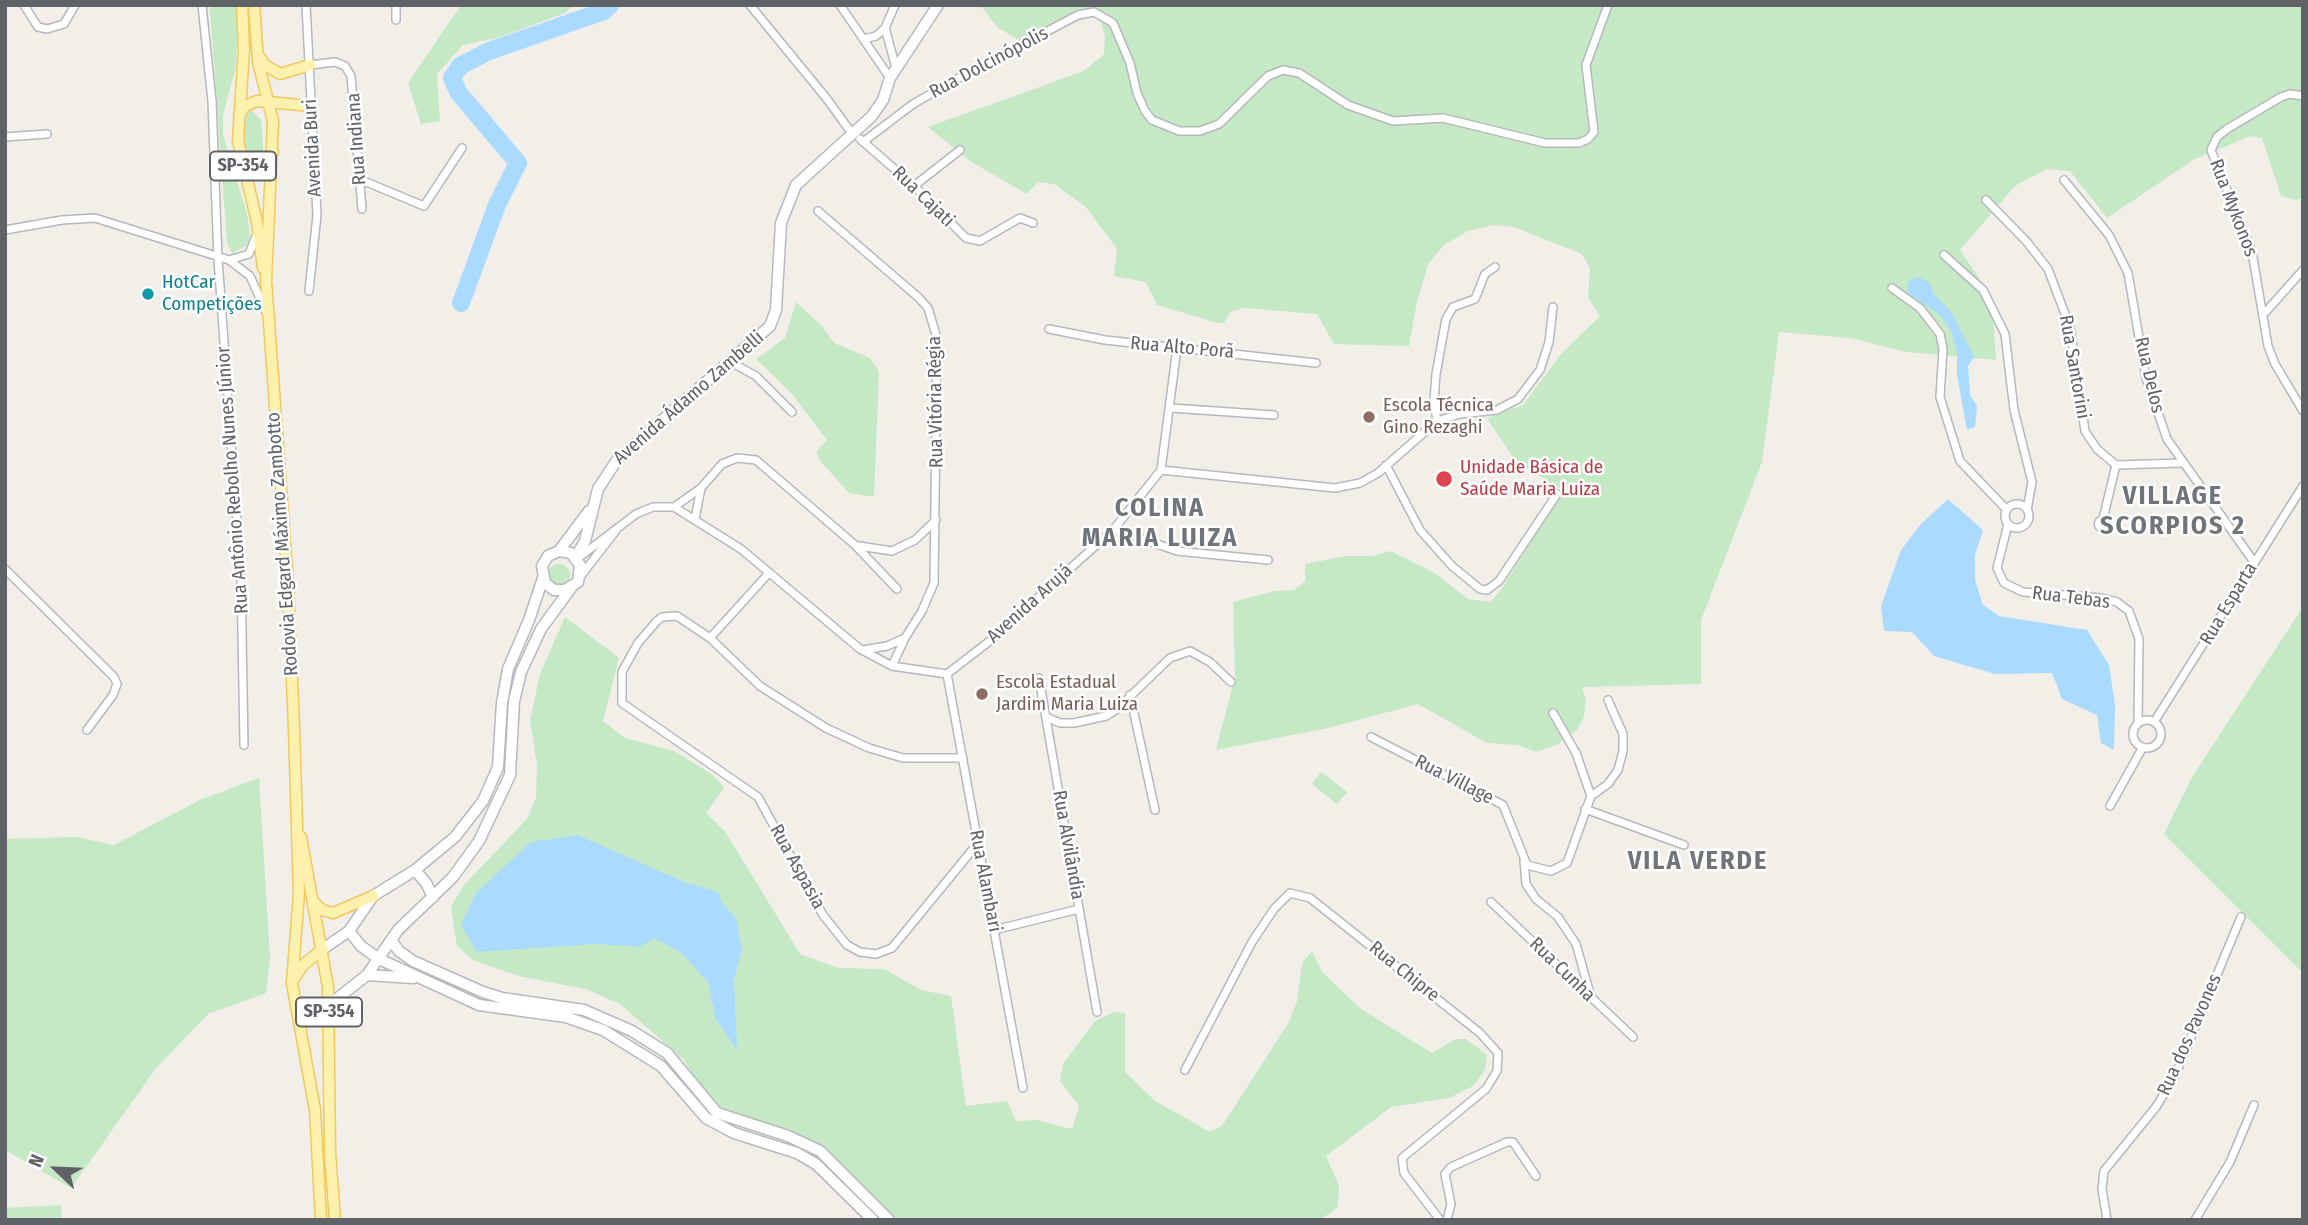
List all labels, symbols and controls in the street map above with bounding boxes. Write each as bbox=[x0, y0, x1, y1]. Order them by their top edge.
street label: Rua Dolcinópolis bbox=[926, 22, 1052, 104]
street label: Rua Indiana bbox=[342, 92, 372, 186]
street label: Avenida Buri bbox=[299, 98, 327, 198]
road number: SP-354 bbox=[210, 152, 276, 181]
street label: Rua Mykonos bbox=[2204, 156, 2262, 260]
street label: Rua Cajati bbox=[887, 162, 959, 232]
place label: HotCar Competições bbox=[162, 272, 262, 316]
marker: HotCar Competições bbox=[140, 286, 156, 302]
street label: Rua Santorini bbox=[2054, 313, 2094, 421]
street label: Avenida Ádamo Zambelli bbox=[609, 326, 769, 470]
street label: Rua Alto Porã bbox=[1129, 332, 1235, 364]
street label: Rua Delos bbox=[2129, 335, 2169, 415]
street label: Rua Vitória Régia bbox=[923, 336, 949, 468]
street label: Rua Antônio Rebolho Nunes Júnior bbox=[212, 345, 254, 615]
place label: Escola Técnica Gino Rezaghi bbox=[1383, 395, 1494, 439]
marker: Escola Técnica Gino Rezaghi bbox=[1361, 409, 1377, 425]
street label: Rodovia Edgard Máximo Zambotto bbox=[262, 411, 304, 677]
place label: Unidade Básica de Saúde Maria Luiza bbox=[1460, 457, 1603, 501]
marker: Unidade Básica de Saúde Maria Luiza bbox=[1434, 469, 1454, 489]
district label: VILLAGE SCORPIOS 2 bbox=[2101, 481, 2245, 542]
district label: COLINA MARIA LUIZA bbox=[1083, 493, 1237, 554]
street label: Rua Esparta bbox=[2195, 559, 2263, 649]
street label: Avenida Arujá bbox=[983, 560, 1077, 648]
street label: Rua Tebas bbox=[2031, 582, 2111, 614]
place label: Escola Estadual Jardim Maria Luiza bbox=[996, 672, 1138, 716]
marker: Escola Estadual Jardim Maria Luiza bbox=[974, 686, 990, 702]
street label: Rua Village bbox=[1411, 750, 1497, 810]
street label: Rua Alvilândia bbox=[1047, 789, 1089, 901]
street label: Rua Aspasia bbox=[764, 821, 830, 913]
street label: Rua Alambari bbox=[964, 828, 1006, 934]
district label: VILA VERDE bbox=[1629, 846, 1767, 878]
street label: Rua Cunha bbox=[1524, 933, 1600, 1007]
street label: Rua Chipre bbox=[1364, 937, 1444, 1007]
street label: Rua dos Pavones bbox=[2153, 971, 2227, 1099]
road number: SP-354 bbox=[296, 998, 362, 1027]
north arrow bbox=[21, 1134, 91, 1204]
text: N bbox=[23, 1151, 49, 1170]

